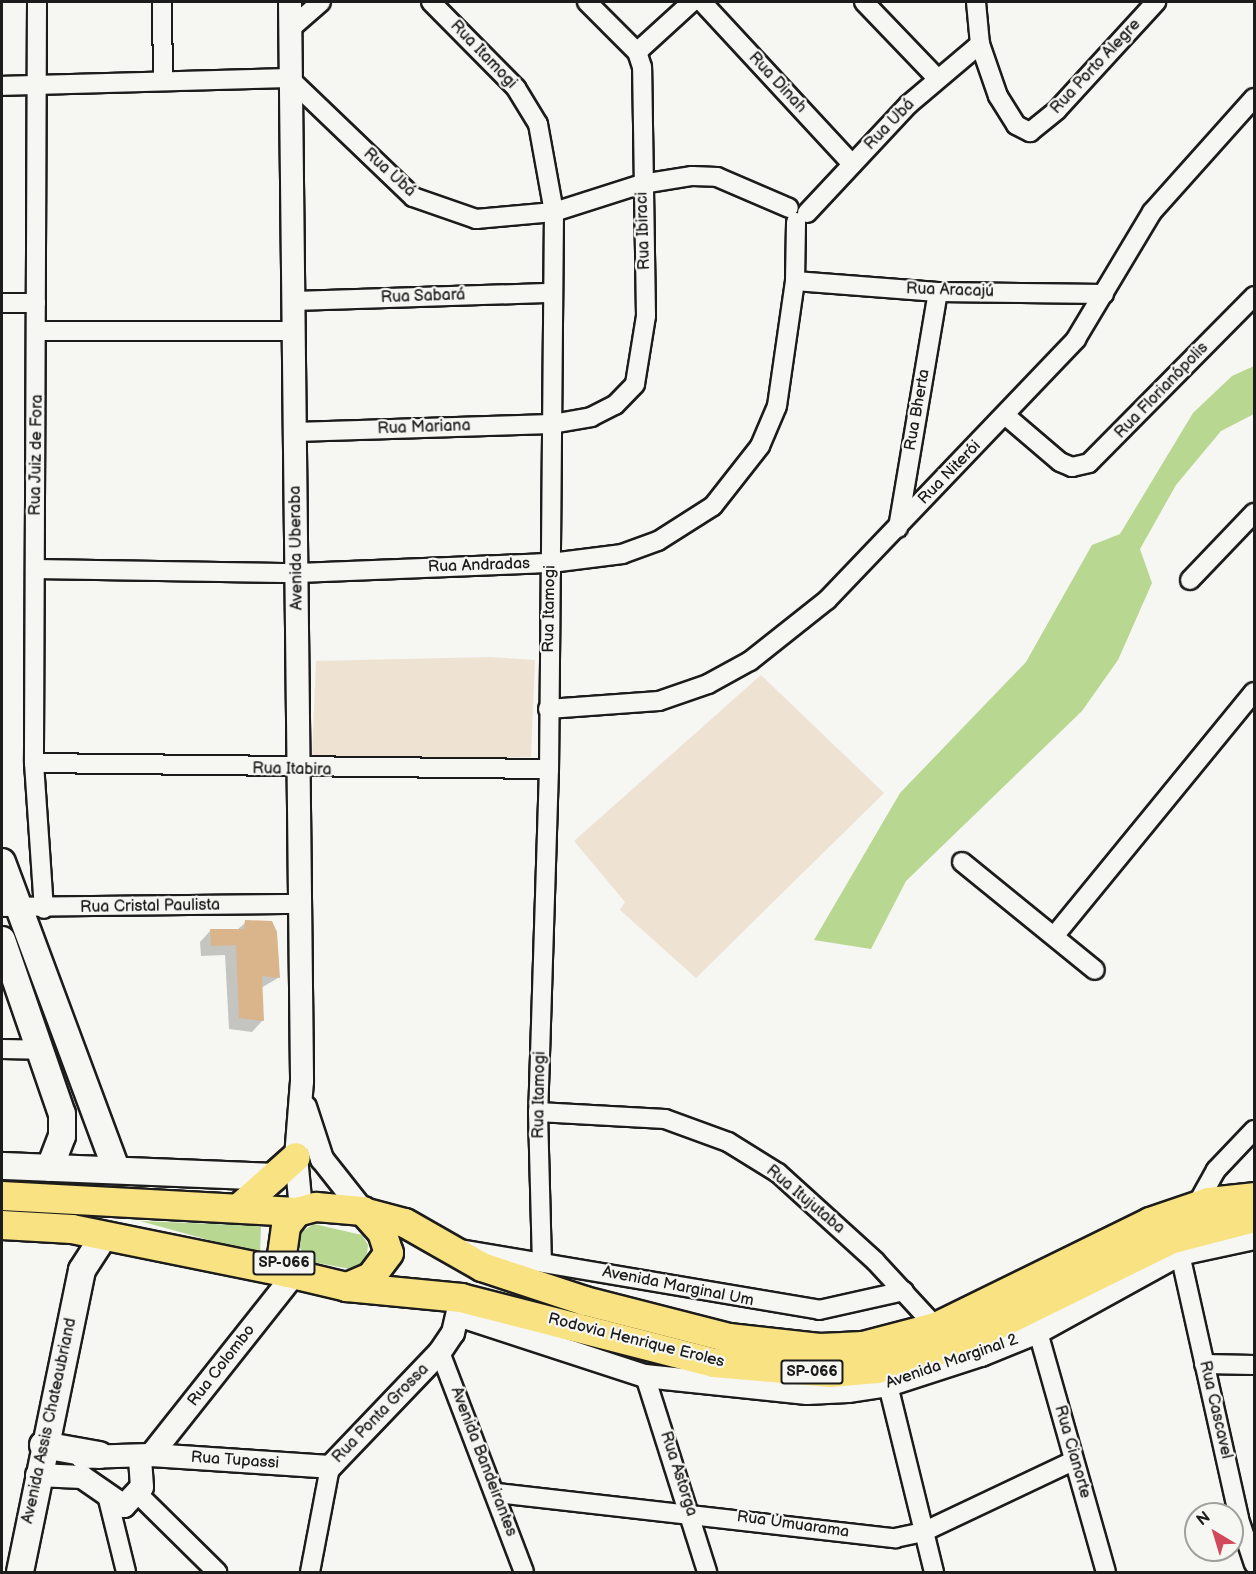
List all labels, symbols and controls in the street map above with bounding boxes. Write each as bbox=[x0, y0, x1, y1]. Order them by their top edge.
street label: Rua Porto Alegre bbox=[1047, 16, 1145, 118]
street label: Rua Itamogi bbox=[446, 17, 520, 93]
street label: Rua Dinah bbox=[744, 49, 810, 117]
street label: Rua Ubá bbox=[861, 96, 919, 154]
street label: Rua Ubá bbox=[359, 145, 419, 201]
street label: Rua Ibiraci bbox=[633, 192, 655, 270]
street label: Rua Aracajú bbox=[906, 280, 994, 302]
street label: Rua Sabará bbox=[380, 286, 466, 308]
street label: Rua Florianópolis bbox=[1111, 339, 1213, 443]
street label: Rua Bherta bbox=[901, 368, 935, 452]
street label: Rua Juiz de Fora bbox=[26, 394, 48, 516]
street label: Rua Mariana bbox=[377, 417, 471, 439]
street label: Rua Niterói bbox=[915, 437, 985, 509]
street label: Avenida Uberaba bbox=[286, 486, 308, 610]
street label: Rua Andradas bbox=[428, 555, 530, 577]
street label: Rua Itamogi bbox=[540, 565, 560, 653]
street label: Rua Itabira bbox=[252, 760, 332, 780]
street label: Rua Cristal Paulista bbox=[80, 896, 220, 918]
street label: Rua Itamogi bbox=[530, 1051, 550, 1139]
street label: Rua Itujutaba bbox=[762, 1162, 848, 1238]
road number: SP-066 bbox=[251, 1251, 317, 1275]
street label: Avenida Marginal Um bbox=[601, 1263, 755, 1311]
street label: Rodovia Henrique Eroles bbox=[546, 1310, 726, 1372]
street label: Avenida Assis Chateaubriand bbox=[19, 1316, 81, 1526]
street label: Rua Colombo bbox=[184, 1321, 260, 1411]
street label: Avenida Marginal 2 bbox=[883, 1330, 1021, 1394]
street label: Rua Cascavel bbox=[1194, 1359, 1236, 1461]
street label: Rua Ponta Grossa bbox=[329, 1360, 433, 1468]
road number: SP-066 bbox=[779, 1360, 845, 1384]
street label: Avenida Bandeirantes bbox=[446, 1385, 520, 1539]
street label: Rua Cianorte bbox=[1050, 1403, 1094, 1501]
street label: Rua Astorga bbox=[655, 1429, 701, 1519]
street label: Rua Tupassi bbox=[190, 1448, 280, 1474]
north arrow bbox=[1184, 1502, 1244, 1562]
street label: Rua Umuarama bbox=[736, 1508, 850, 1542]
text: N bbox=[1193, 1508, 1214, 1530]

